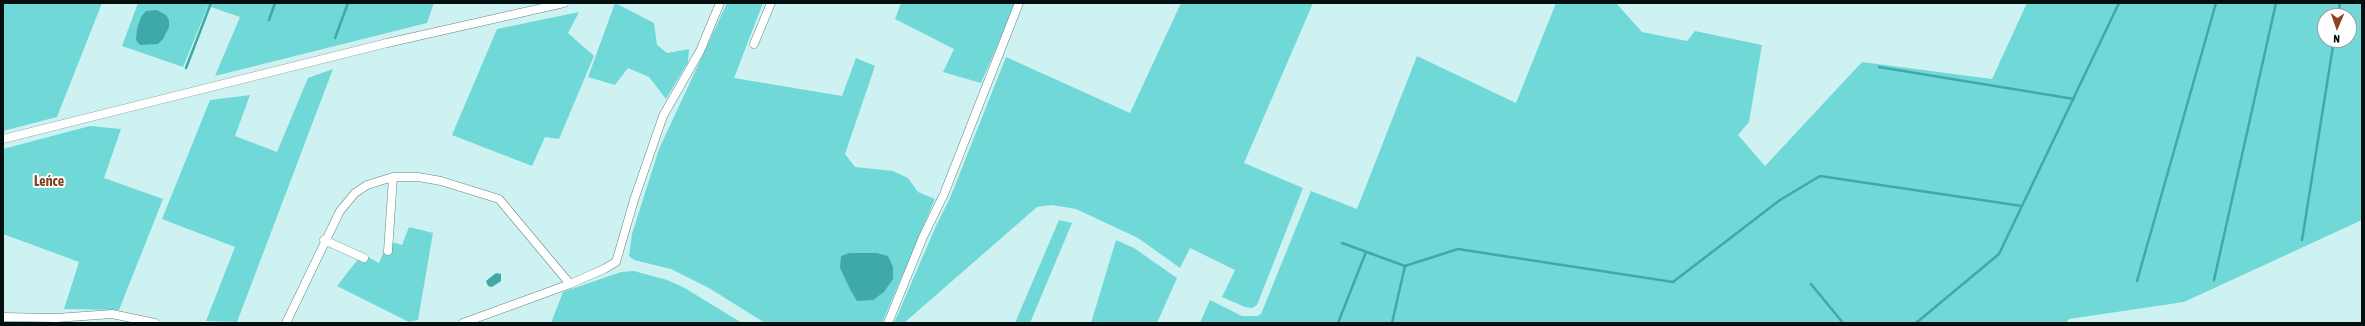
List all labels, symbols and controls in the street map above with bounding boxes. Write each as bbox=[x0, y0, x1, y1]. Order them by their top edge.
north arrow bbox=[2317, 8, 2357, 48]
text: N bbox=[2333, 33, 2340, 45]
district label: Leńce bbox=[34, 174, 64, 190]

